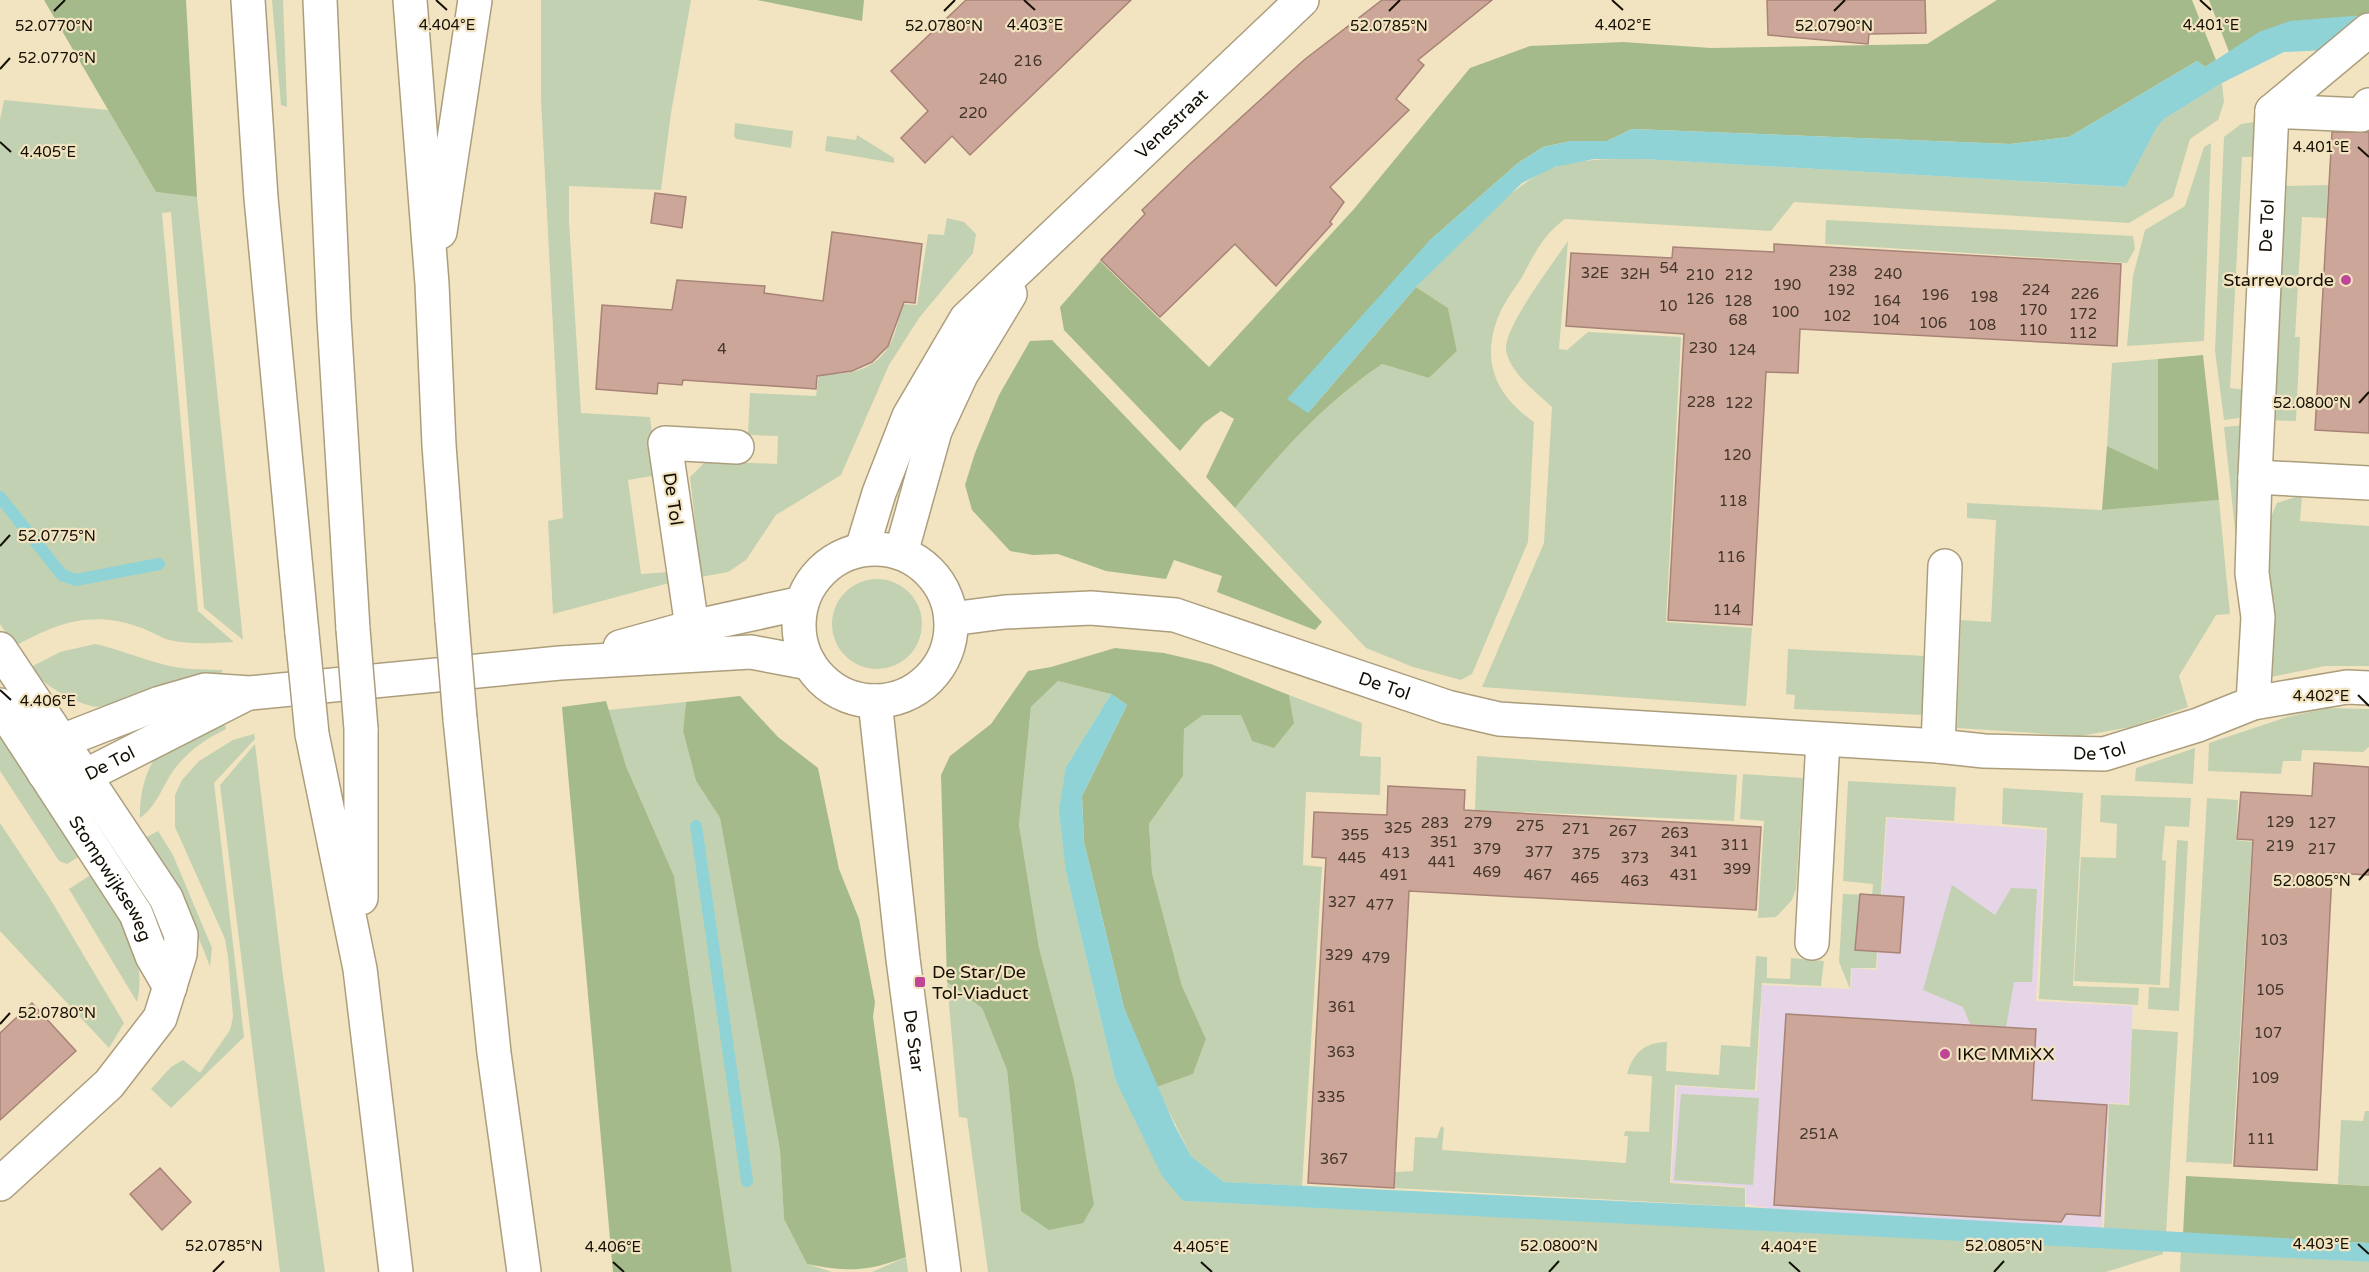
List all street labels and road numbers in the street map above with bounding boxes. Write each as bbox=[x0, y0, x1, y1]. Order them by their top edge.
street label: Venestraat bbox=[1130, 84, 1213, 164]
street label: De Tol bbox=[2254, 199, 2279, 253]
street label: De Tol bbox=[658, 471, 688, 527]
street label: De Tol bbox=[1356, 667, 1413, 705]
street label: De Tol bbox=[2073, 737, 2128, 765]
street label: De Tol bbox=[81, 741, 139, 785]
street label: Stompwijkseweg bbox=[64, 811, 156, 945]
street label: De Star bbox=[899, 1008, 929, 1073]

